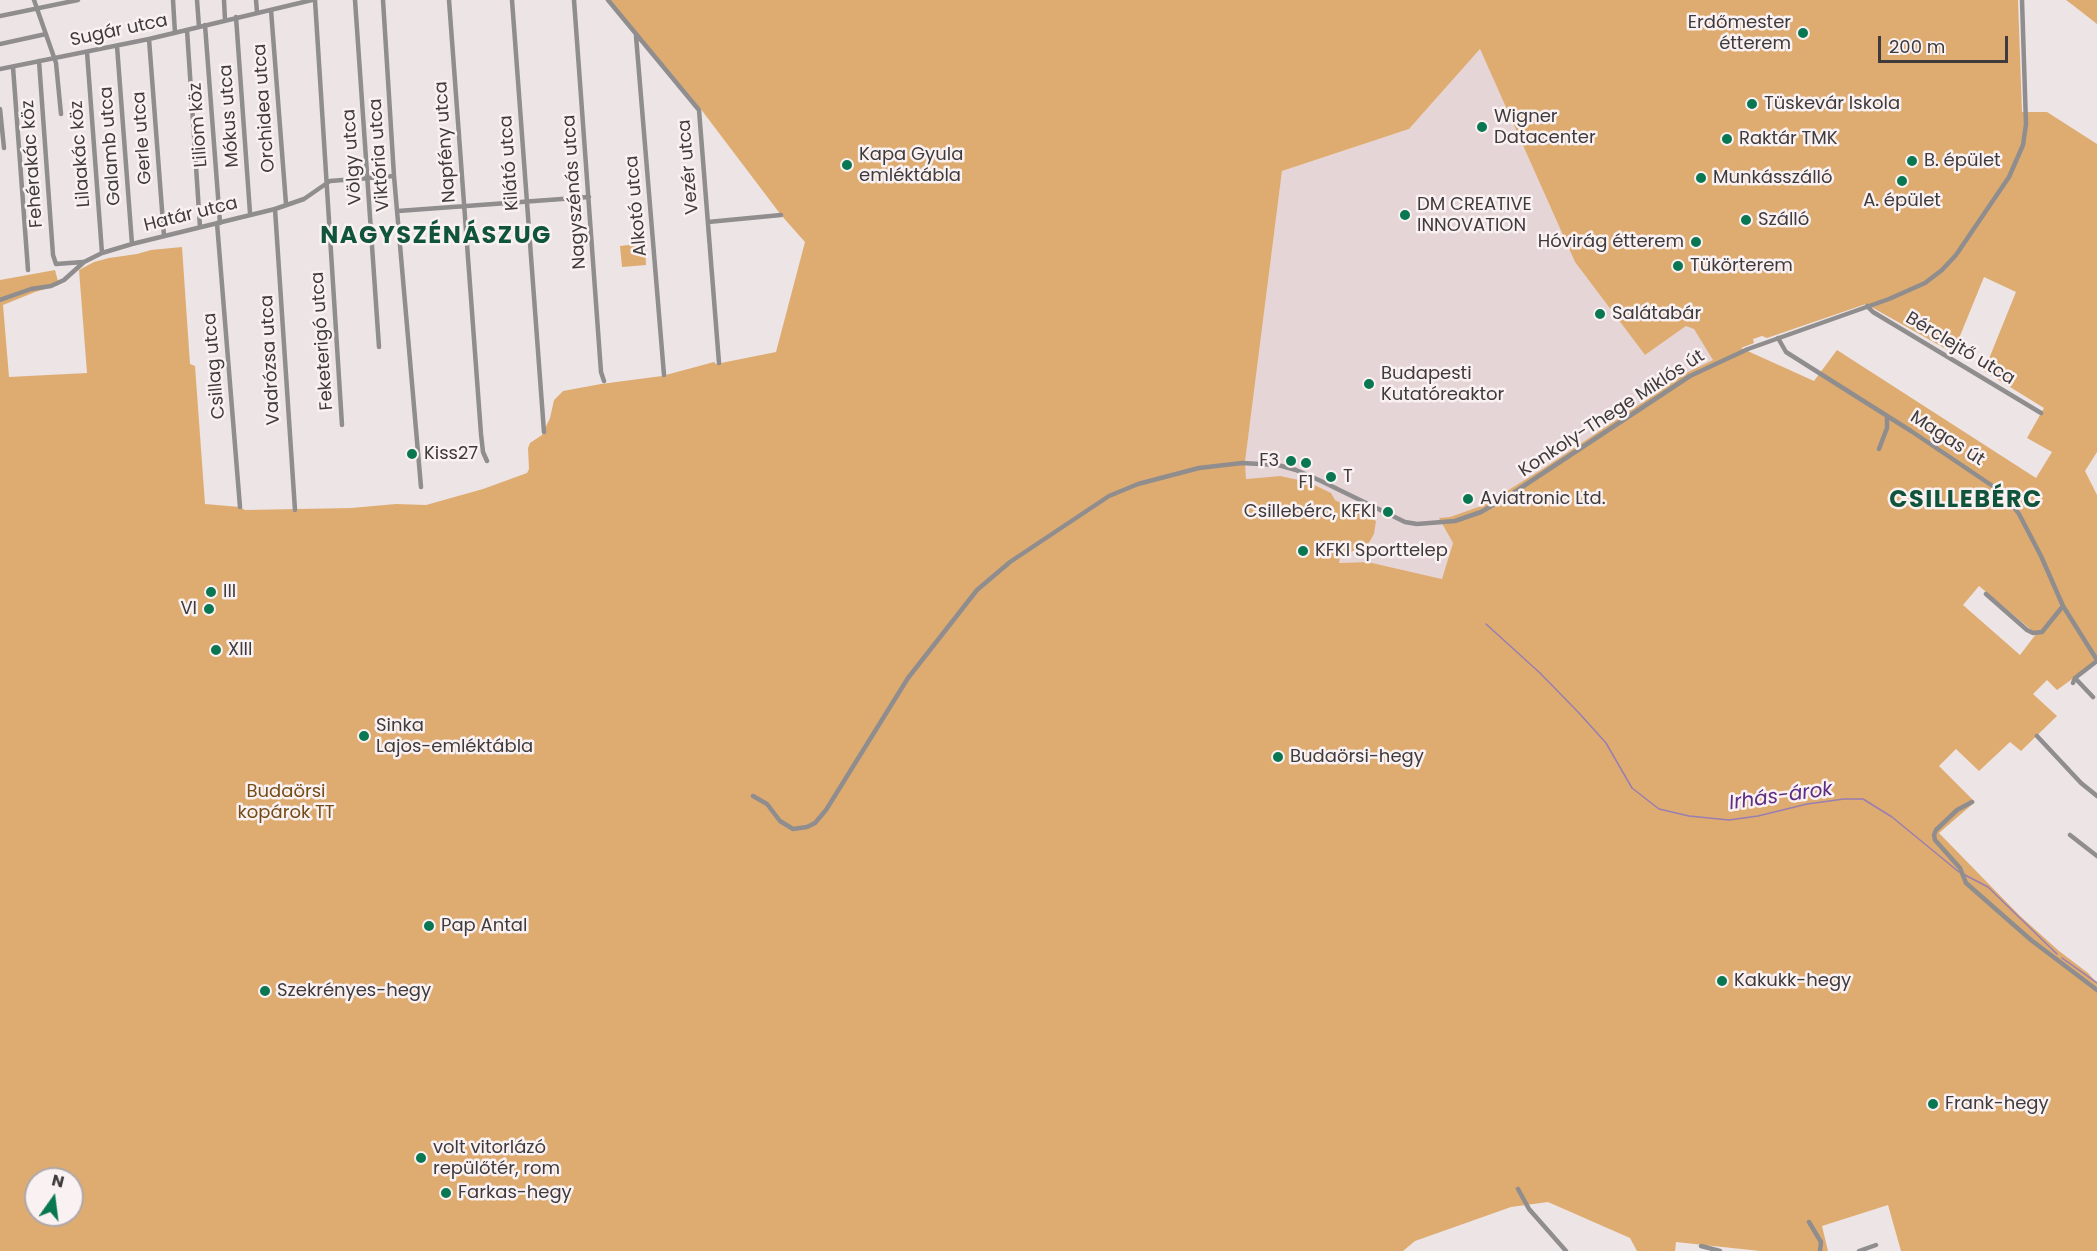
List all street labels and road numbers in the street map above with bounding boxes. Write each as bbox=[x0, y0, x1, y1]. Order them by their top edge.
street label: Sugár utca bbox=[68, 10, 170, 52]
street label: Orchidea utca bbox=[250, 43, 280, 173]
street label: Mókus utca bbox=[216, 64, 244, 168]
street label: Napfény utca bbox=[431, 81, 461, 203]
street label: Liliom köz bbox=[185, 82, 213, 168]
street label: Galamb utca bbox=[96, 86, 126, 206]
street label: Gerle utca bbox=[129, 91, 157, 185]
street label: Viktória utca bbox=[365, 98, 395, 212]
street label: Fehérakác köz bbox=[18, 99, 48, 229]
street label: Lilaakác köz bbox=[66, 100, 96, 208]
street label: Völgy utca bbox=[339, 108, 367, 206]
street label: Kilátó utca bbox=[496, 114, 524, 212]
street label: Nagyszénás utca bbox=[559, 114, 591, 270]
street label: Vezér utca bbox=[674, 119, 704, 215]
street label: Alkotó utca bbox=[622, 155, 652, 257]
street label: Határ utca bbox=[142, 193, 240, 237]
street label: Feketerigó utca bbox=[307, 271, 339, 411]
street label: Vadrózsa utca bbox=[257, 294, 285, 426]
street label: Bérclejtő utca bbox=[1901, 308, 2019, 390]
street label: Csillag utca bbox=[200, 312, 230, 420]
street label: Konkoly-Thege Miklós út bbox=[1515, 346, 1709, 482]
street label: Magas út bbox=[1906, 407, 1988, 471]

